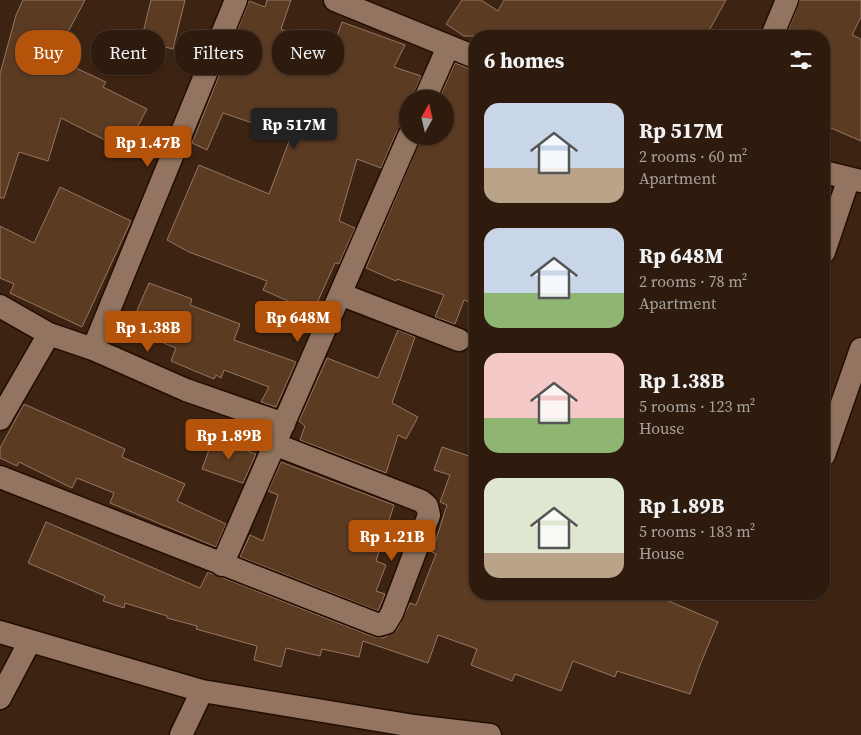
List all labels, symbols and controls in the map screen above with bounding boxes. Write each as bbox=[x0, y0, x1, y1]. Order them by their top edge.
chip: Buy bbox=[15, 30, 81, 75]
chip: Rent bbox=[91, 30, 165, 75]
chip: Filters bbox=[175, 30, 262, 75]
chip: New bbox=[272, 30, 344, 75]
text: 6 homes bbox=[484, 46, 564, 75]
icon: filters bbox=[787, 46, 815, 74]
north arrow bbox=[399, 90, 454, 145]
map controls bbox=[399, 90, 454, 145]
pin: Rp 517M bbox=[248, 108, 340, 150]
text: Rp 517M bbox=[262, 113, 326, 135]
text: Rp 517M bbox=[639, 116, 723, 145]
icon: home bbox=[524, 123, 584, 183]
pin: Rp 1.47B bbox=[96, 126, 200, 168]
text: Rp 1.47B bbox=[115, 131, 181, 153]
text: 2 rooms · 60 m² bbox=[639, 145, 747, 167]
text: Apartment bbox=[639, 167, 716, 189]
text: Rp 648M bbox=[639, 241, 723, 270]
icon: home bbox=[524, 248, 584, 308]
text: 2 rooms · 78 m² bbox=[639, 270, 747, 292]
text: Apartment bbox=[639, 292, 716, 314]
pin: Rp 648M bbox=[252, 300, 344, 343]
text: Rp 648M bbox=[266, 306, 330, 328]
pin: Rp 1.38B bbox=[96, 310, 200, 353]
text: Rp 1.38B bbox=[115, 316, 181, 338]
text: Rp 1.38B bbox=[639, 366, 724, 395]
icon: home bbox=[524, 373, 584, 433]
text: 5 rooms · 123 m² bbox=[639, 395, 755, 417]
text: House bbox=[639, 417, 684, 439]
pin: Rp 1.89B bbox=[177, 418, 281, 461]
text: Rp 1.89B bbox=[196, 424, 262, 446]
text: Rp 1.89B bbox=[639, 491, 724, 520]
icon: home bbox=[524, 498, 584, 558]
pin: Rp 1.21B bbox=[340, 520, 444, 562]
text: 5 rooms · 183 m² bbox=[639, 520, 755, 542]
text: Rp 1.21B bbox=[359, 525, 425, 547]
text: House bbox=[639, 542, 684, 564]

